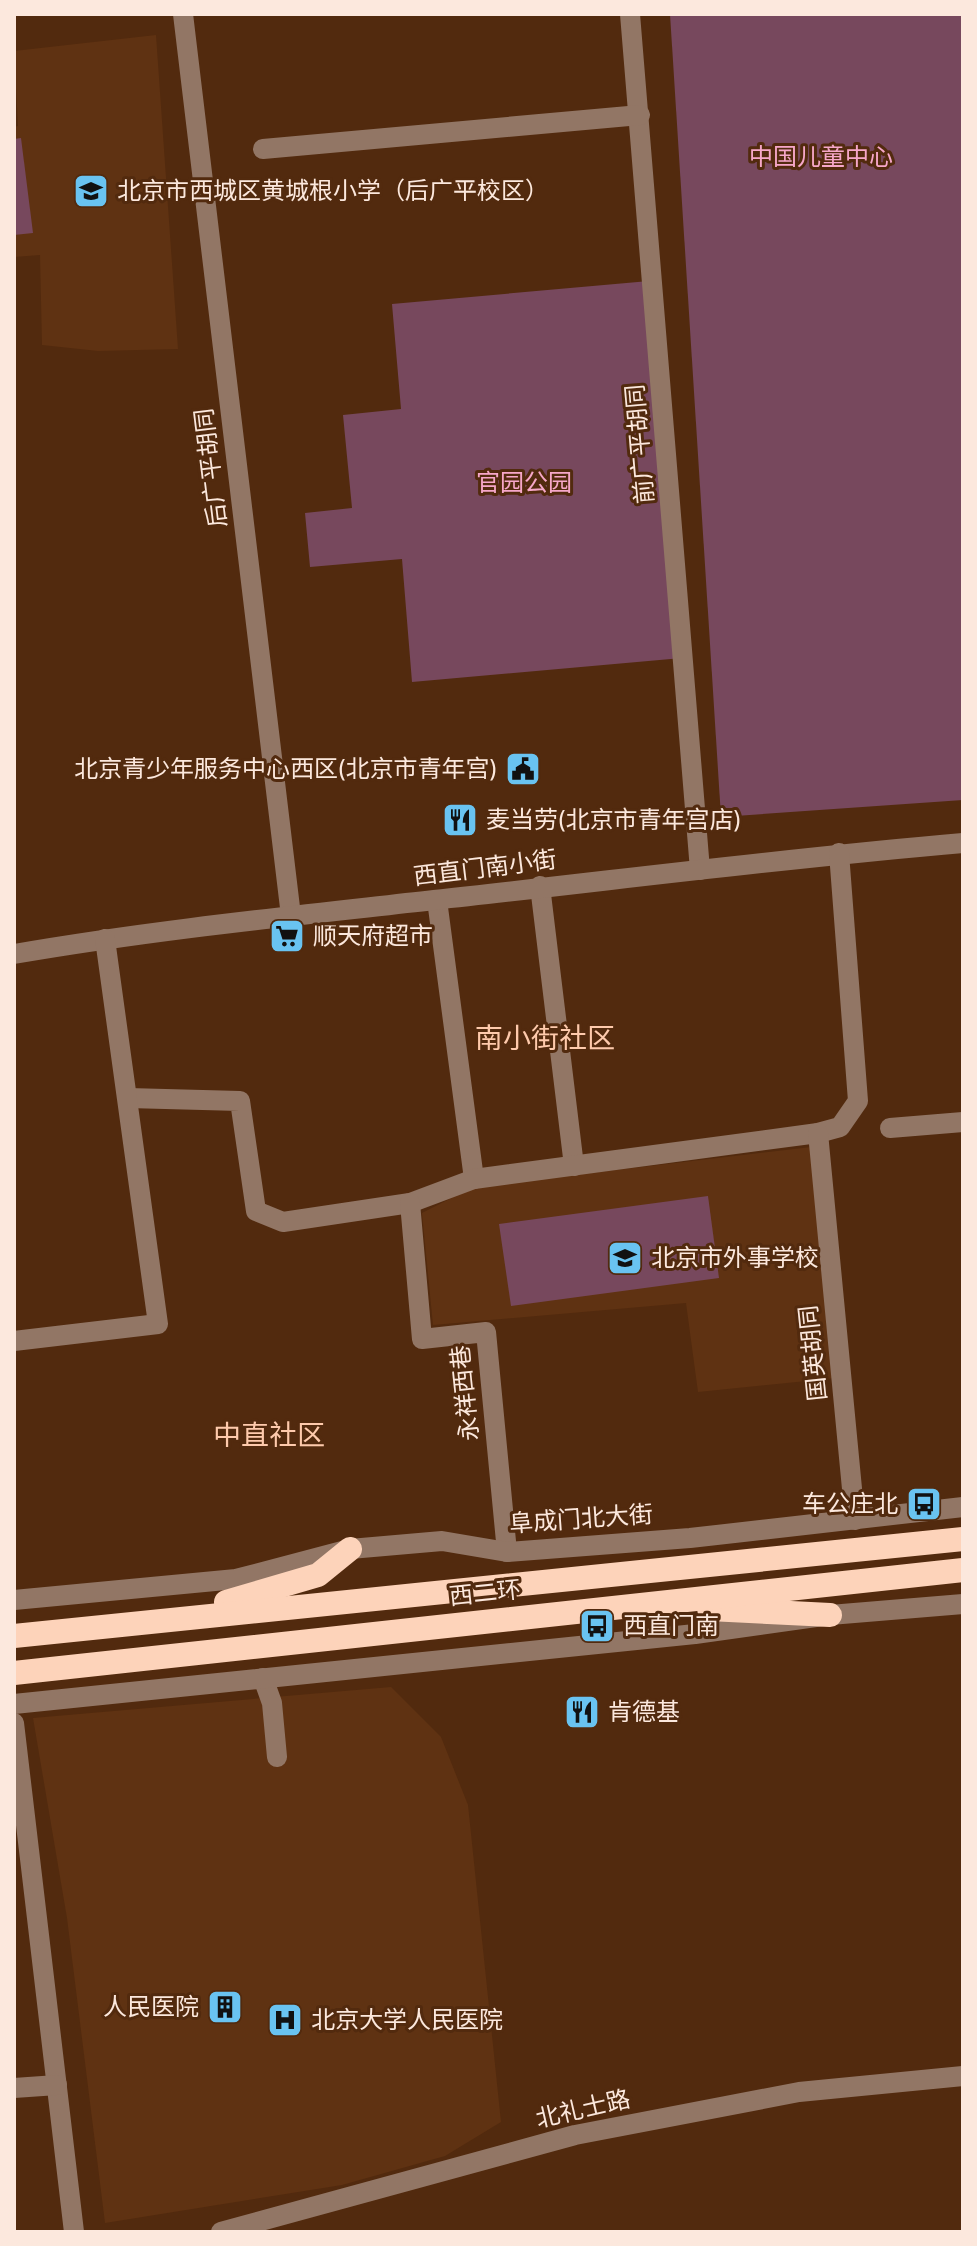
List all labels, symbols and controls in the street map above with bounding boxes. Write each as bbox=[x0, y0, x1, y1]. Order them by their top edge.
park label: 中国儿童中心 bbox=[749, 142, 893, 171]
school or university icon: 北京市西城区黄城根小学（后广平校区） bbox=[72, 172, 110, 210]
place label: 北京市西城区黄城根小学（后广平校区） bbox=[117, 176, 549, 205]
street label: 前广平胡同 bbox=[620, 383, 659, 505]
street label: 后广平胡同 bbox=[189, 407, 232, 529]
park label: 官园公园 bbox=[476, 468, 572, 497]
public building icon: 北京青少年服务中心西区(北京市青年宫) bbox=[504, 750, 542, 788]
place label: 北京青少年服务中心西区(北京市青年宫) bbox=[74, 754, 497, 783]
restaurant icon: 麦当劳(北京市青年宫店) bbox=[441, 801, 479, 839]
place label: 麦当劳(北京市青年宫店) bbox=[486, 805, 741, 834]
street label: 西直门南小街 bbox=[412, 844, 558, 891]
supermarket icon: 顺天府超市 bbox=[268, 917, 306, 955]
place label: 顺天府超市 bbox=[313, 921, 433, 950]
district label: 南小街社区 bbox=[475, 1021, 615, 1055]
school or university icon: 北京市外事学校 bbox=[606, 1239, 644, 1277]
place label: 北京市外事学校 bbox=[651, 1243, 819, 1272]
street label: 国英胡同 bbox=[793, 1304, 832, 1402]
street label: 永祥西巷 bbox=[445, 1344, 484, 1442]
district label: 中直社区 bbox=[213, 1418, 325, 1452]
bus stop icon: 车公庄北 bbox=[905, 1485, 943, 1523]
place label: 车公庄北 bbox=[802, 1489, 898, 1518]
street label: 阜成门北大街 bbox=[508, 1499, 654, 1538]
street label: 西二环 bbox=[448, 1574, 522, 1611]
bus stop icon: 西直门南 bbox=[578, 1607, 616, 1645]
place label: 西直门南 bbox=[623, 1611, 719, 1640]
restaurant icon: 肯德基 bbox=[563, 1693, 601, 1731]
place label: 肯德基 bbox=[608, 1697, 680, 1726]
building icon: 人民医院 bbox=[206, 1988, 244, 2026]
place label: 人民医院 bbox=[103, 1992, 199, 2021]
hospital icon: 北京大学人民医院 bbox=[266, 2001, 304, 2039]
place label: 北京大学人民医院 bbox=[311, 2005, 503, 2034]
street label: 北礼士路 bbox=[533, 2084, 633, 2133]

